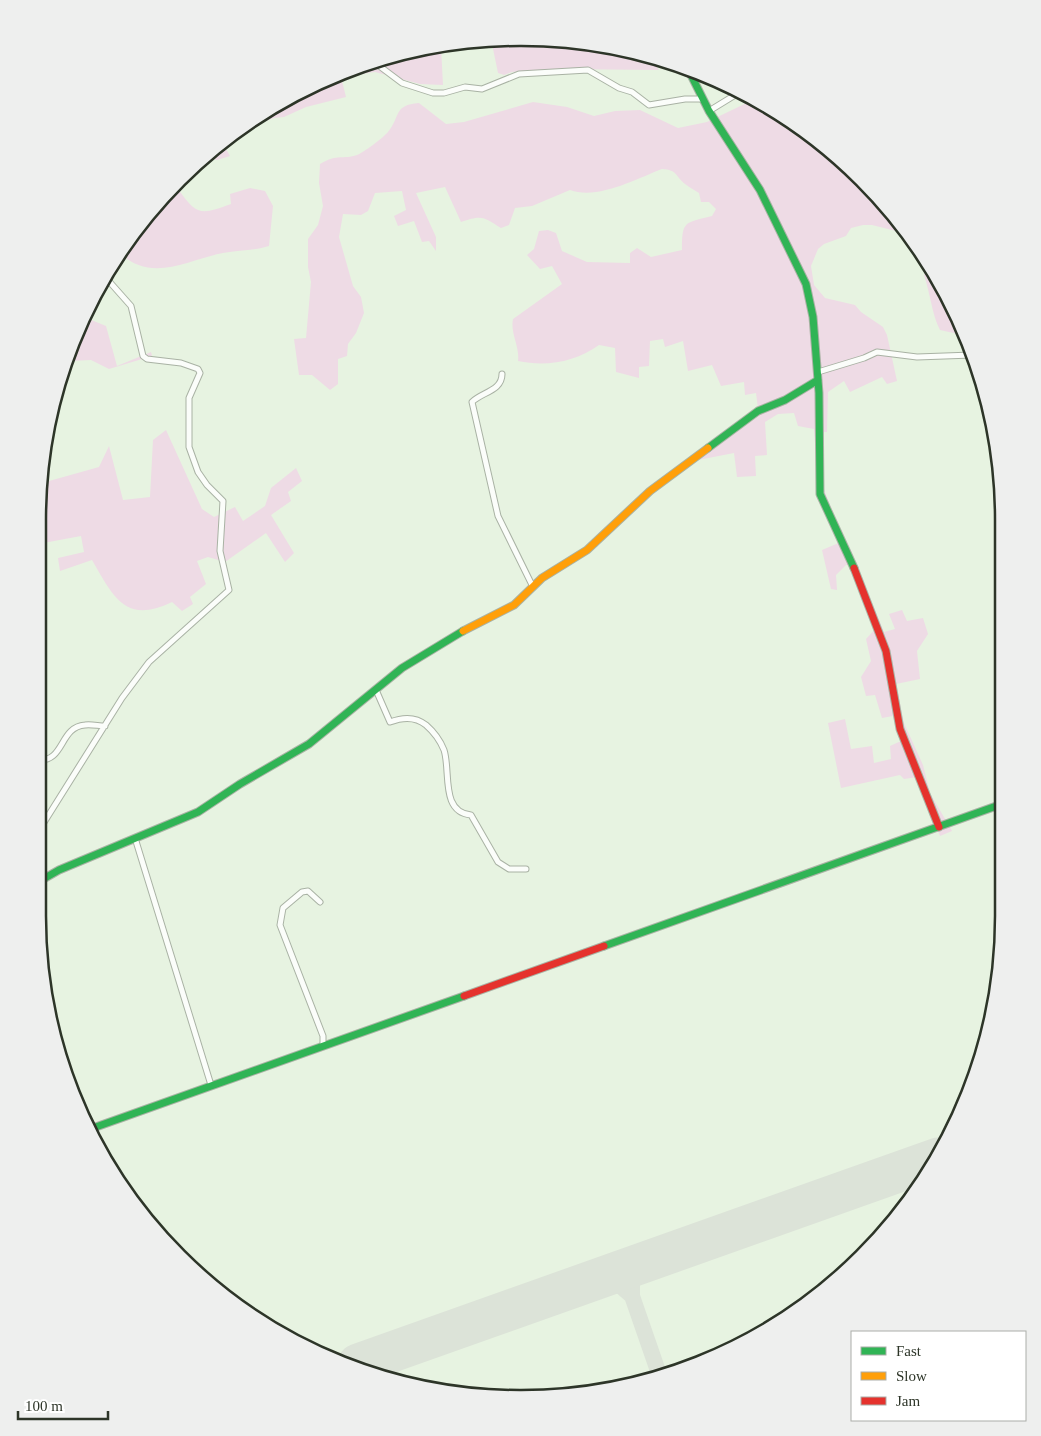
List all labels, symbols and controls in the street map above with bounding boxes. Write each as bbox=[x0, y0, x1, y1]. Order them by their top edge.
legend bbox=[851, 1331, 1026, 1421]
text: Fast bbox=[896, 1343, 922, 1359]
text: Slow bbox=[896, 1368, 927, 1384]
scale bar bbox=[18, 1388, 108, 1420]
text: Jam bbox=[896, 1393, 920, 1409]
text: 100 m bbox=[25, 1398, 63, 1414]

